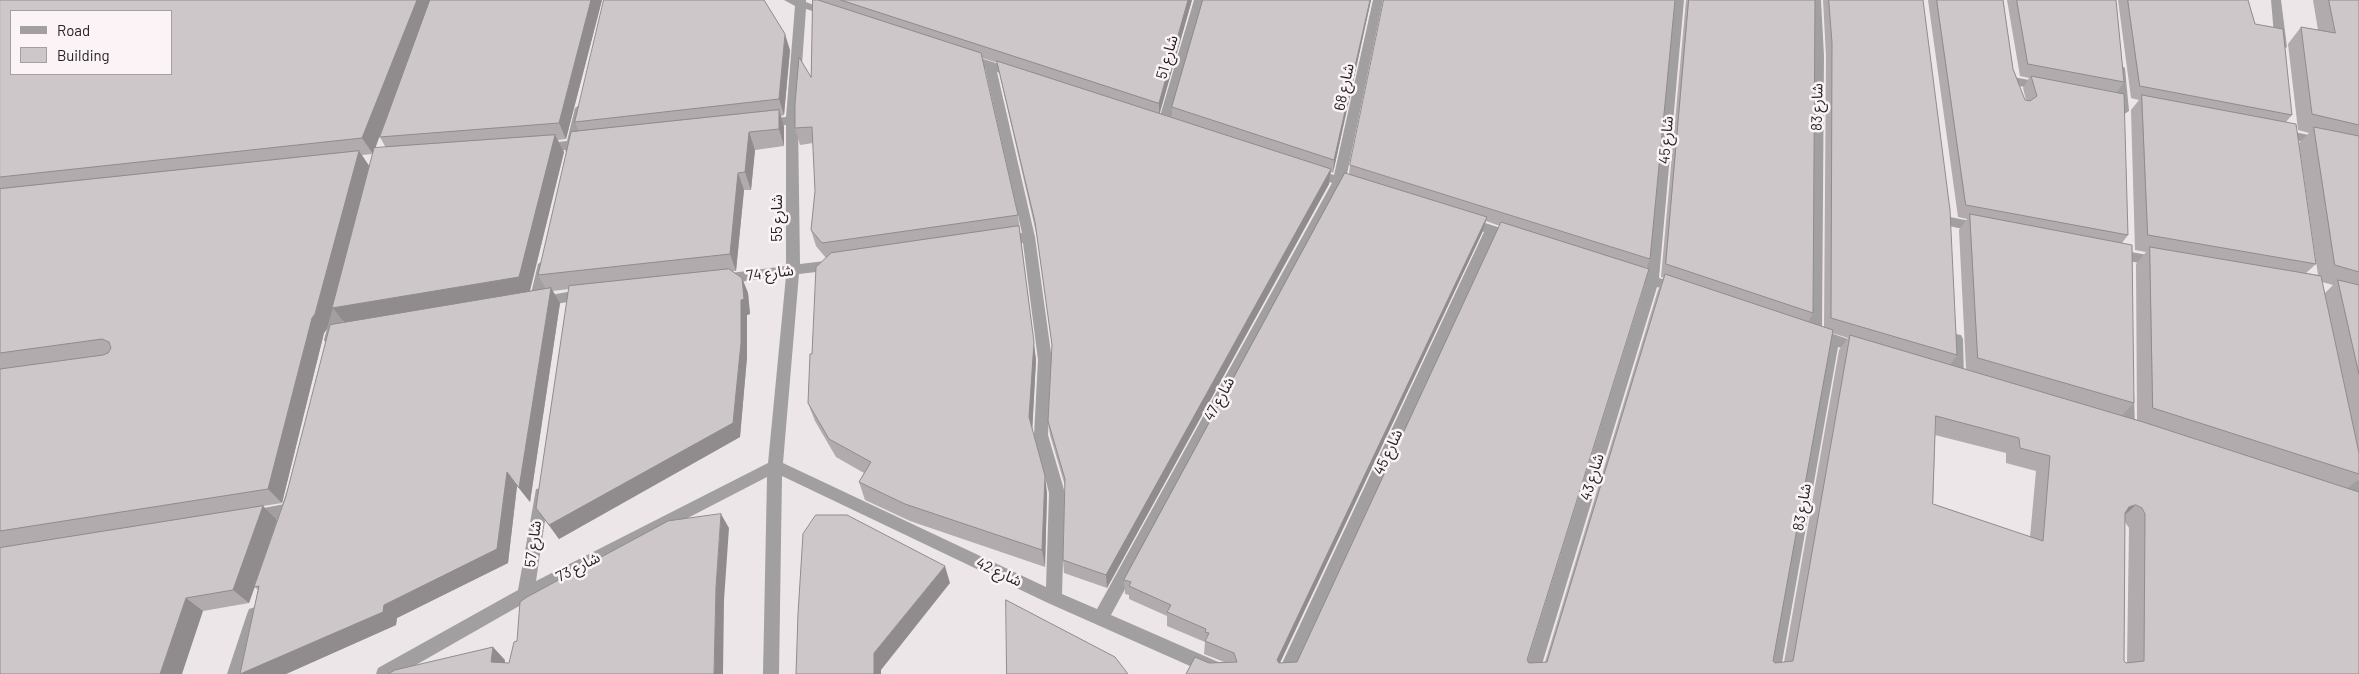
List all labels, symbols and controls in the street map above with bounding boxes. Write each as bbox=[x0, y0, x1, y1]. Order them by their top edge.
legend bbox=[10, 10, 172, 75]
text: Road bbox=[57, 21, 90, 39]
street label: شارع 51 bbox=[1152, 33, 1182, 81]
text: Building bbox=[57, 46, 110, 64]
street label: شارع 68 bbox=[1330, 62, 1358, 112]
street label: شارع 83 bbox=[1808, 83, 1826, 131]
street label: شارع 45 bbox=[1655, 115, 1677, 165]
street label: شارع 55 bbox=[768, 194, 786, 242]
street label: شارع 74 bbox=[745, 261, 795, 285]
street label: شارع 47 bbox=[1200, 374, 1238, 424]
street label: شارع 45 bbox=[1370, 426, 1406, 478]
street label: شارع 43 bbox=[1576, 451, 1608, 503]
street label: شارع 83 bbox=[1789, 482, 1815, 532]
street label: شارع 57 bbox=[521, 519, 545, 569]
street label: شارع 73 bbox=[553, 548, 603, 586]
street label: شارع 42 bbox=[973, 554, 1025, 590]

